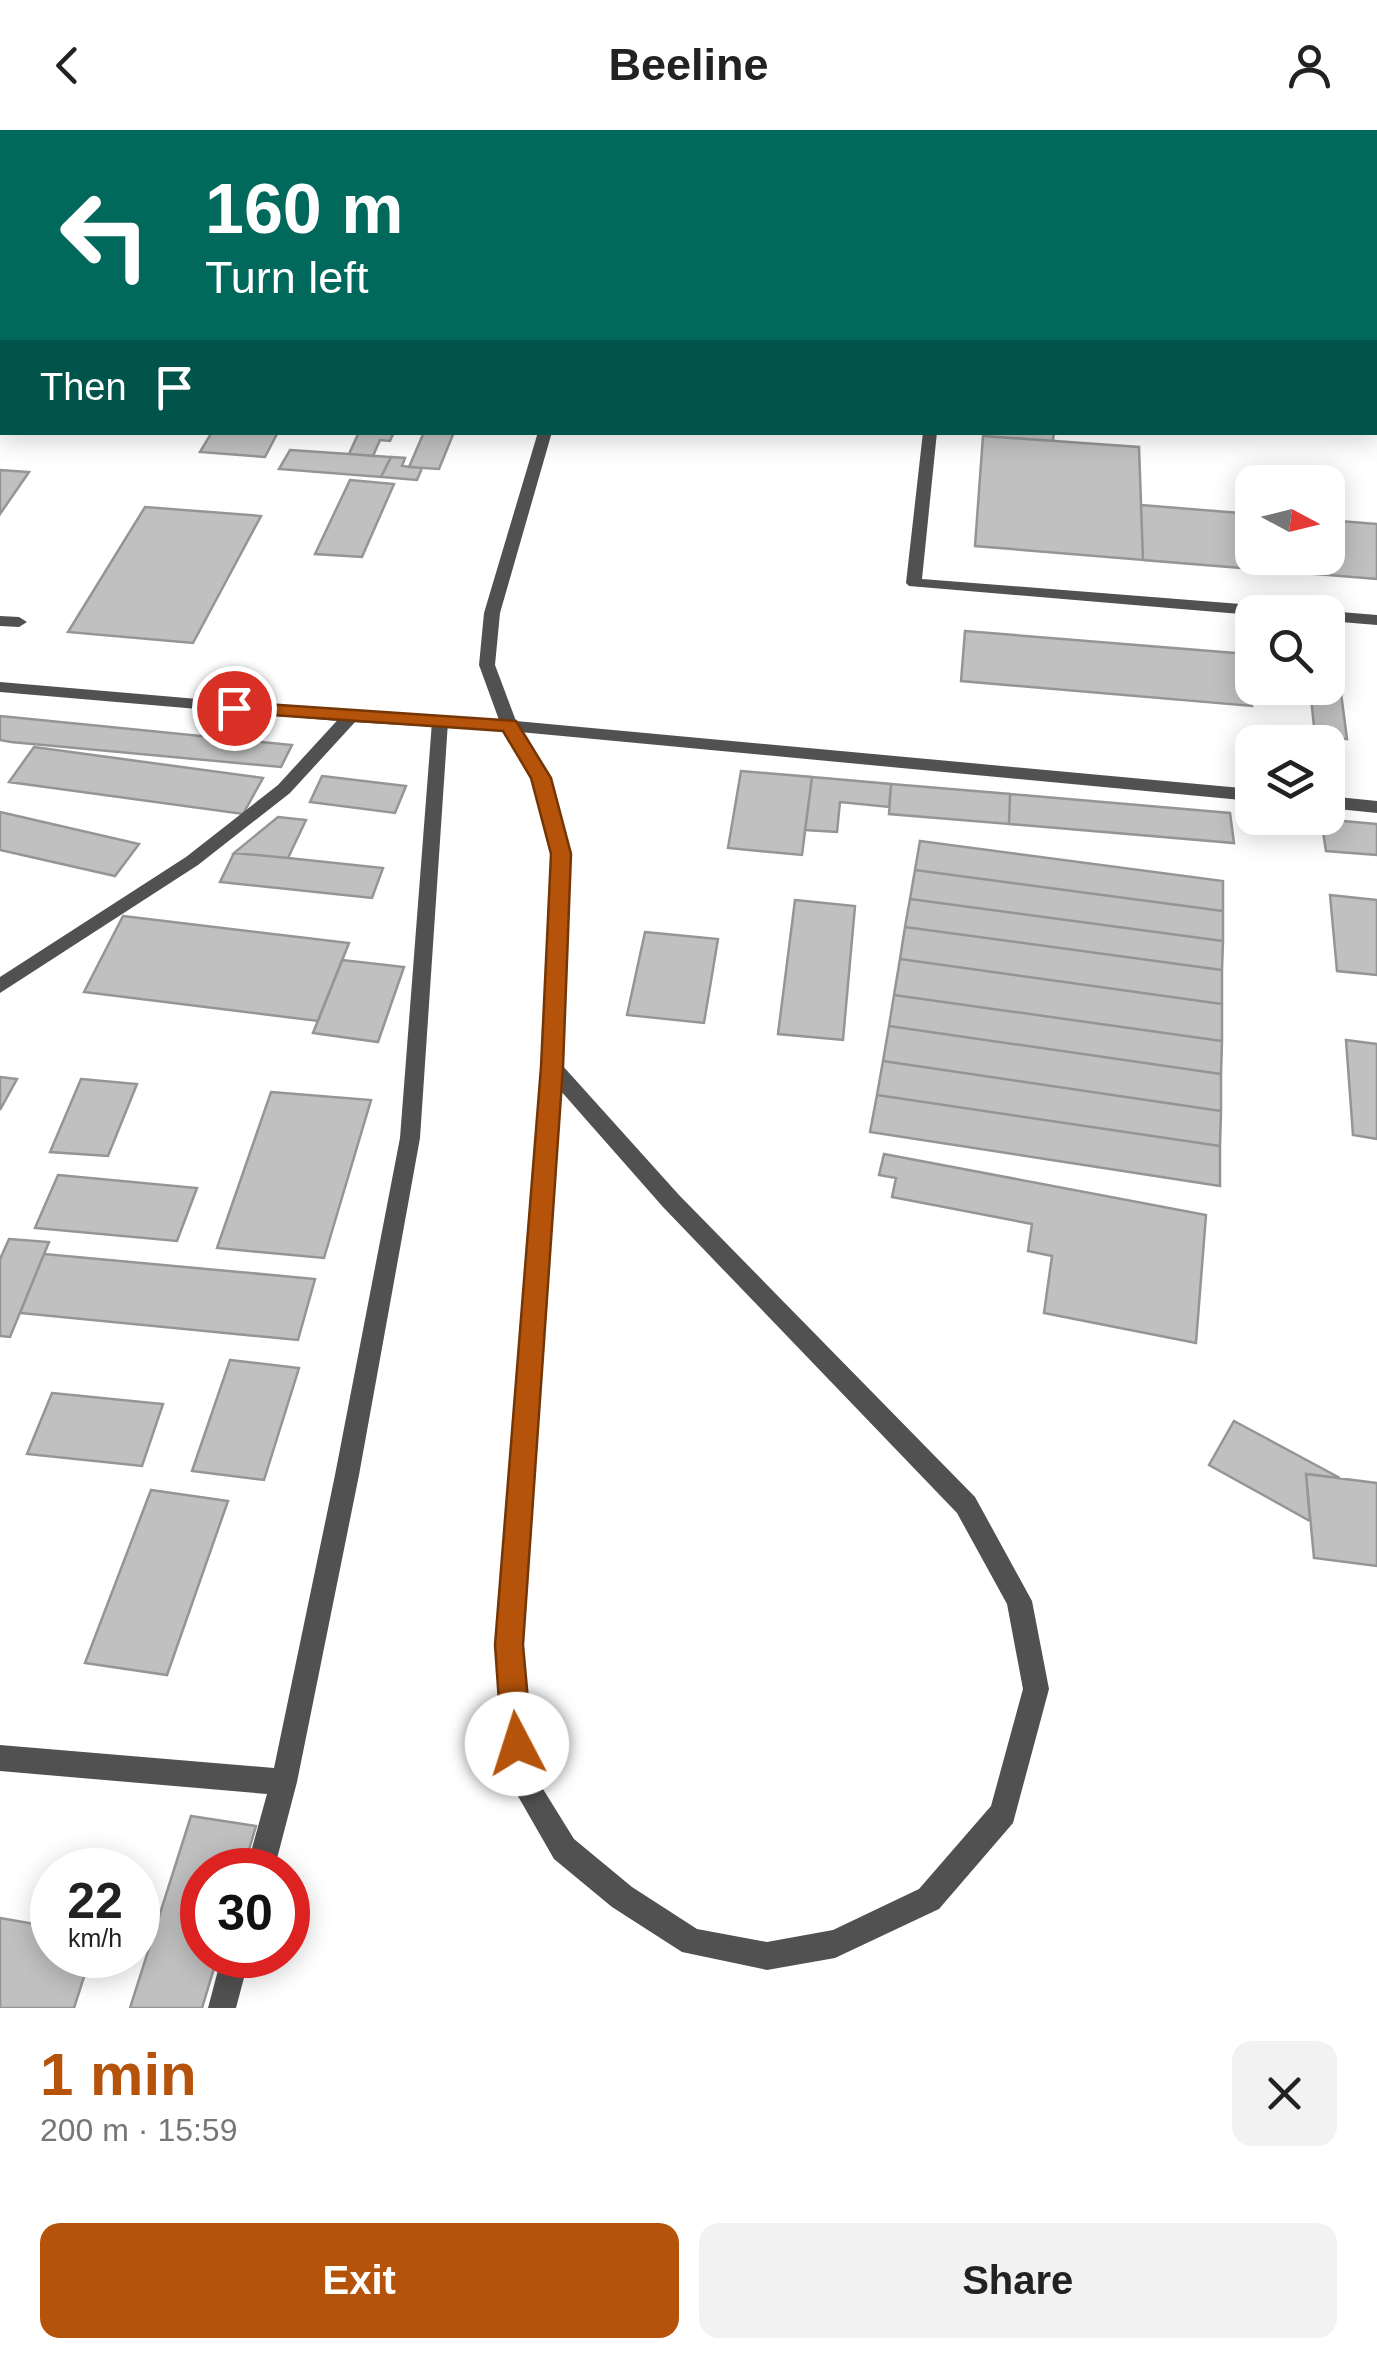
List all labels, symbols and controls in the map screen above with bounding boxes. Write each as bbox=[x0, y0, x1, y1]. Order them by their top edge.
icon: back bbox=[40, 38, 95, 93]
icon: person bbox=[1282, 38, 1337, 93]
text: Beeline bbox=[608, 39, 769, 90]
icon: left bbox=[40, 170, 170, 300]
text: 160 m bbox=[205, 170, 403, 248]
text: Turn left bbox=[205, 252, 368, 303]
icon: arrive bbox=[147, 360, 202, 415]
text: Then bbox=[40, 366, 127, 408]
north arrow bbox=[1235, 465, 1345, 575]
map controls bbox=[1235, 465, 1345, 835]
button: search bbox=[1235, 595, 1345, 705]
pin bbox=[192, 666, 277, 751]
icon: arrive bbox=[207, 681, 262, 736]
button: layers bbox=[1235, 725, 1345, 835]
position arrow bbox=[465, 1692, 569, 1796]
speed limit sign: 30 bbox=[180, 1848, 310, 1978]
text: 22 bbox=[67, 1873, 123, 1929]
text: km/h bbox=[68, 1924, 122, 1952]
text: 1 min bbox=[40, 2041, 197, 2108]
button: close bbox=[1232, 2041, 1337, 2146]
text: 200 m · 15:59 bbox=[40, 2112, 237, 2148]
button: Exit bbox=[40, 2223, 679, 2338]
button: Share bbox=[699, 2223, 1337, 2338]

